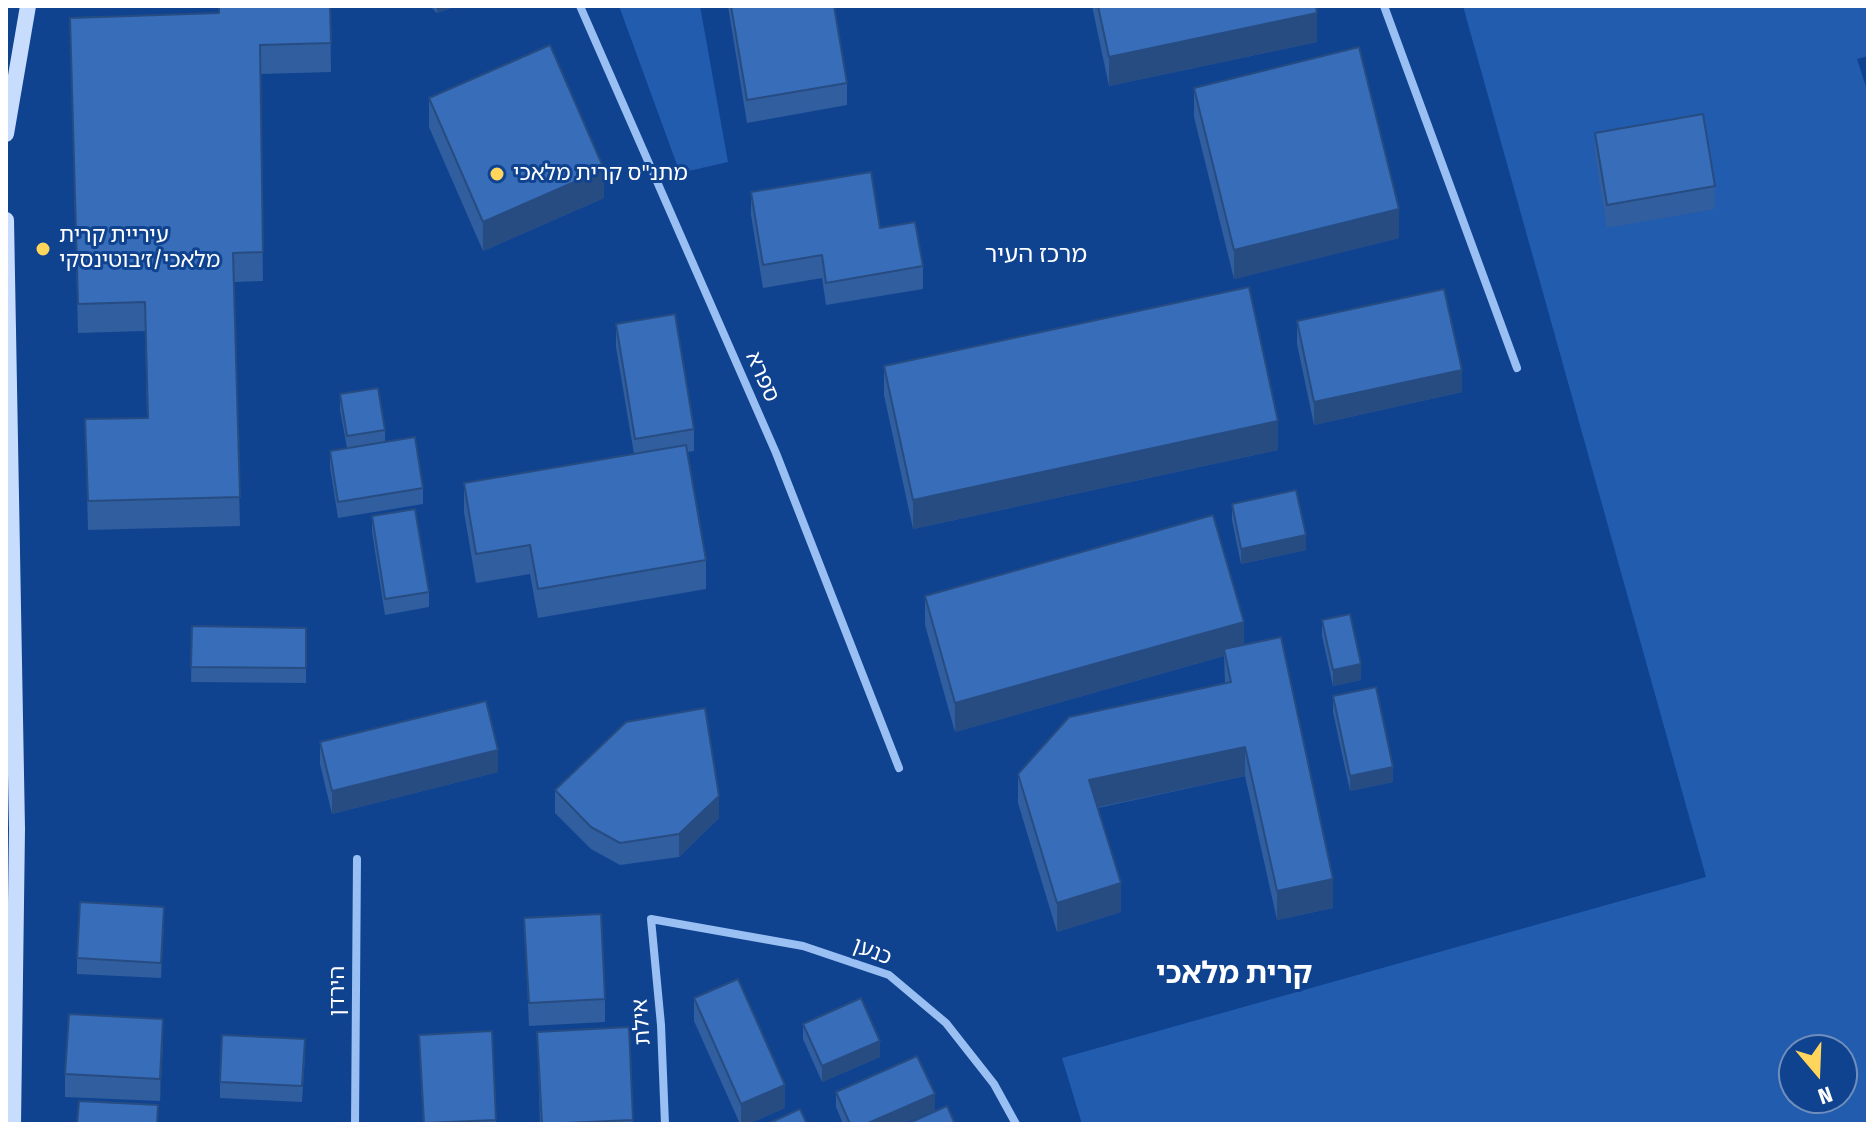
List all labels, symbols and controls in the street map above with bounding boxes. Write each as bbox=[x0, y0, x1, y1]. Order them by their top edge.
place label: מתנ"ס קרית מלאכי bbox=[513, 161, 688, 187]
marker: מתנ"ס קרית מלאכי bbox=[488, 165, 506, 183]
place label: עיריית קרית מלאכי/ז׳בוטינסקי bbox=[59, 223, 220, 274]
marker: עיריית קרית מלאכי/ז׳בוטינסקי bbox=[34, 240, 52, 258]
district label: מרכז העיר bbox=[985, 241, 1087, 269]
street label: ספרא bbox=[739, 348, 785, 406]
street label: כנען bbox=[849, 933, 895, 971]
district label: קרית מלאכי bbox=[1156, 957, 1312, 993]
street label: הירדן bbox=[325, 966, 351, 1016]
street label: אילת bbox=[627, 998, 657, 1046]
north arrow bbox=[1778, 1034, 1858, 1114]
text: N bbox=[1815, 1080, 1836, 1110]

